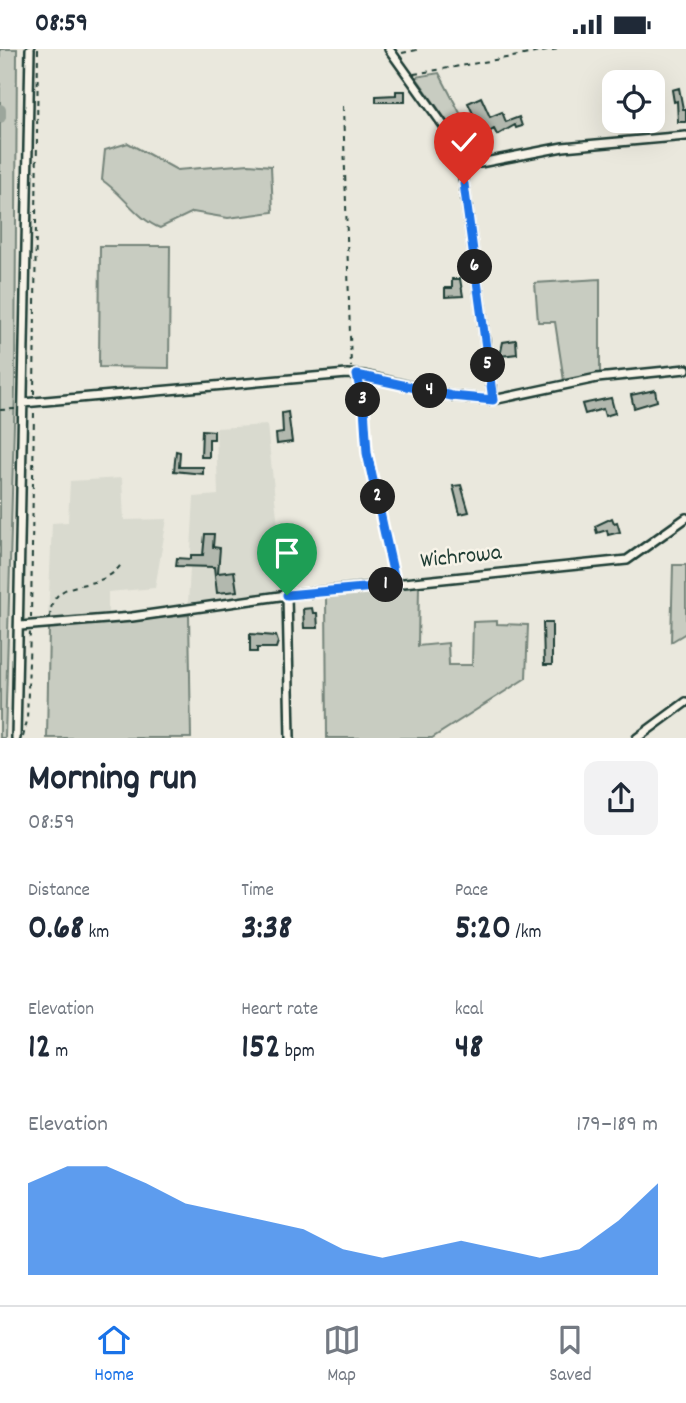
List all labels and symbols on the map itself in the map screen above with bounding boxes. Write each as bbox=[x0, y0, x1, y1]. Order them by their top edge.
pin bbox=[434, 112, 494, 184]
pin: 6 bbox=[458, 249, 492, 284]
pin: 5 bbox=[470, 347, 505, 383]
pin: 4 bbox=[412, 373, 448, 409]
pin: 3 bbox=[346, 383, 380, 417]
pin: 2 bbox=[360, 479, 396, 515]
pin bbox=[257, 523, 317, 595]
street label: Wichrowa bbox=[419, 537, 504, 579]
pin: 1 bbox=[368, 567, 404, 603]

